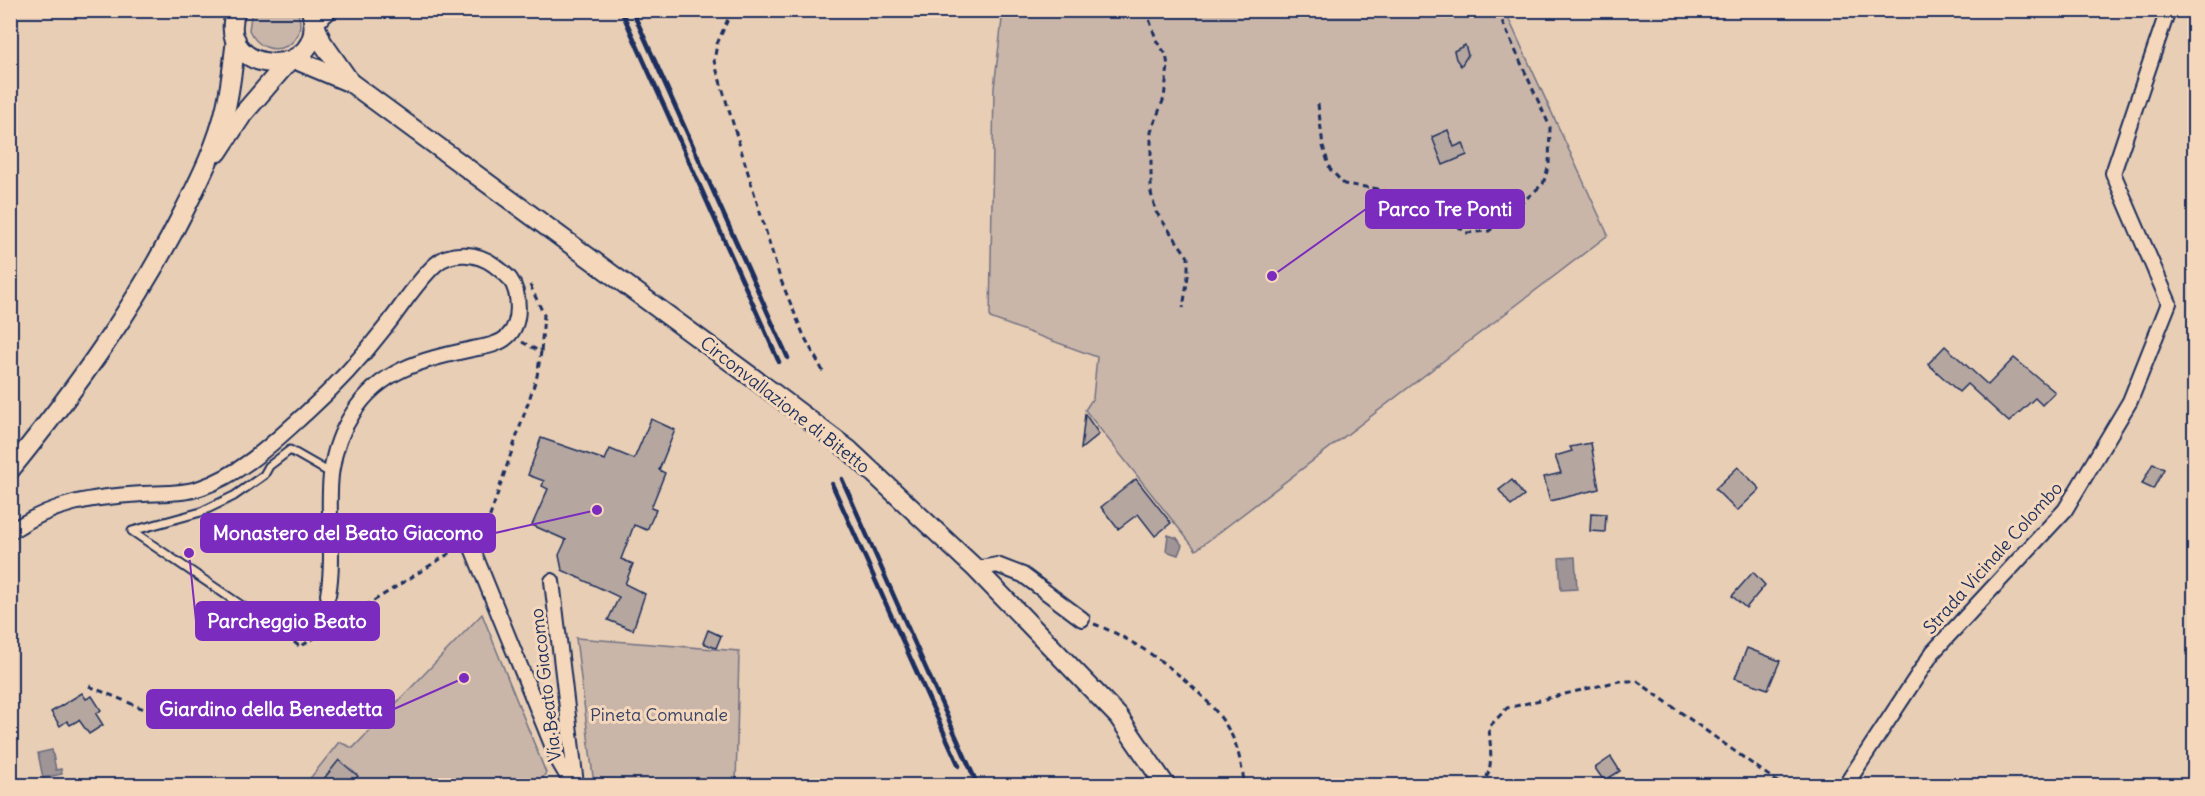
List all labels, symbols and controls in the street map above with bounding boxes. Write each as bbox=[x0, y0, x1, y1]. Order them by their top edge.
callout: Parco Tre Ponti bbox=[1366, 190, 1524, 228]
text: Parco Tre Ponti bbox=[1378, 196, 1512, 221]
street label: Circonvallazione di Bitetto bbox=[696, 331, 875, 478]
street label: Strada Vicinale Colombo bbox=[1918, 477, 2067, 639]
callout: Monastero del Beato Giacomo bbox=[201, 514, 495, 552]
text: Monastero del Beato Giacomo bbox=[213, 520, 483, 545]
callout: Parcheggio Beato bbox=[196, 602, 379, 640]
street label: Via Beato Giacomo bbox=[525, 607, 566, 763]
text: Parcheggio Beato bbox=[207, 608, 367, 633]
callout: Giardino della Benedetta bbox=[147, 690, 394, 728]
text: Giardino della Benedetta bbox=[159, 696, 383, 721]
park label: Pineta Comunale bbox=[590, 703, 728, 726]

